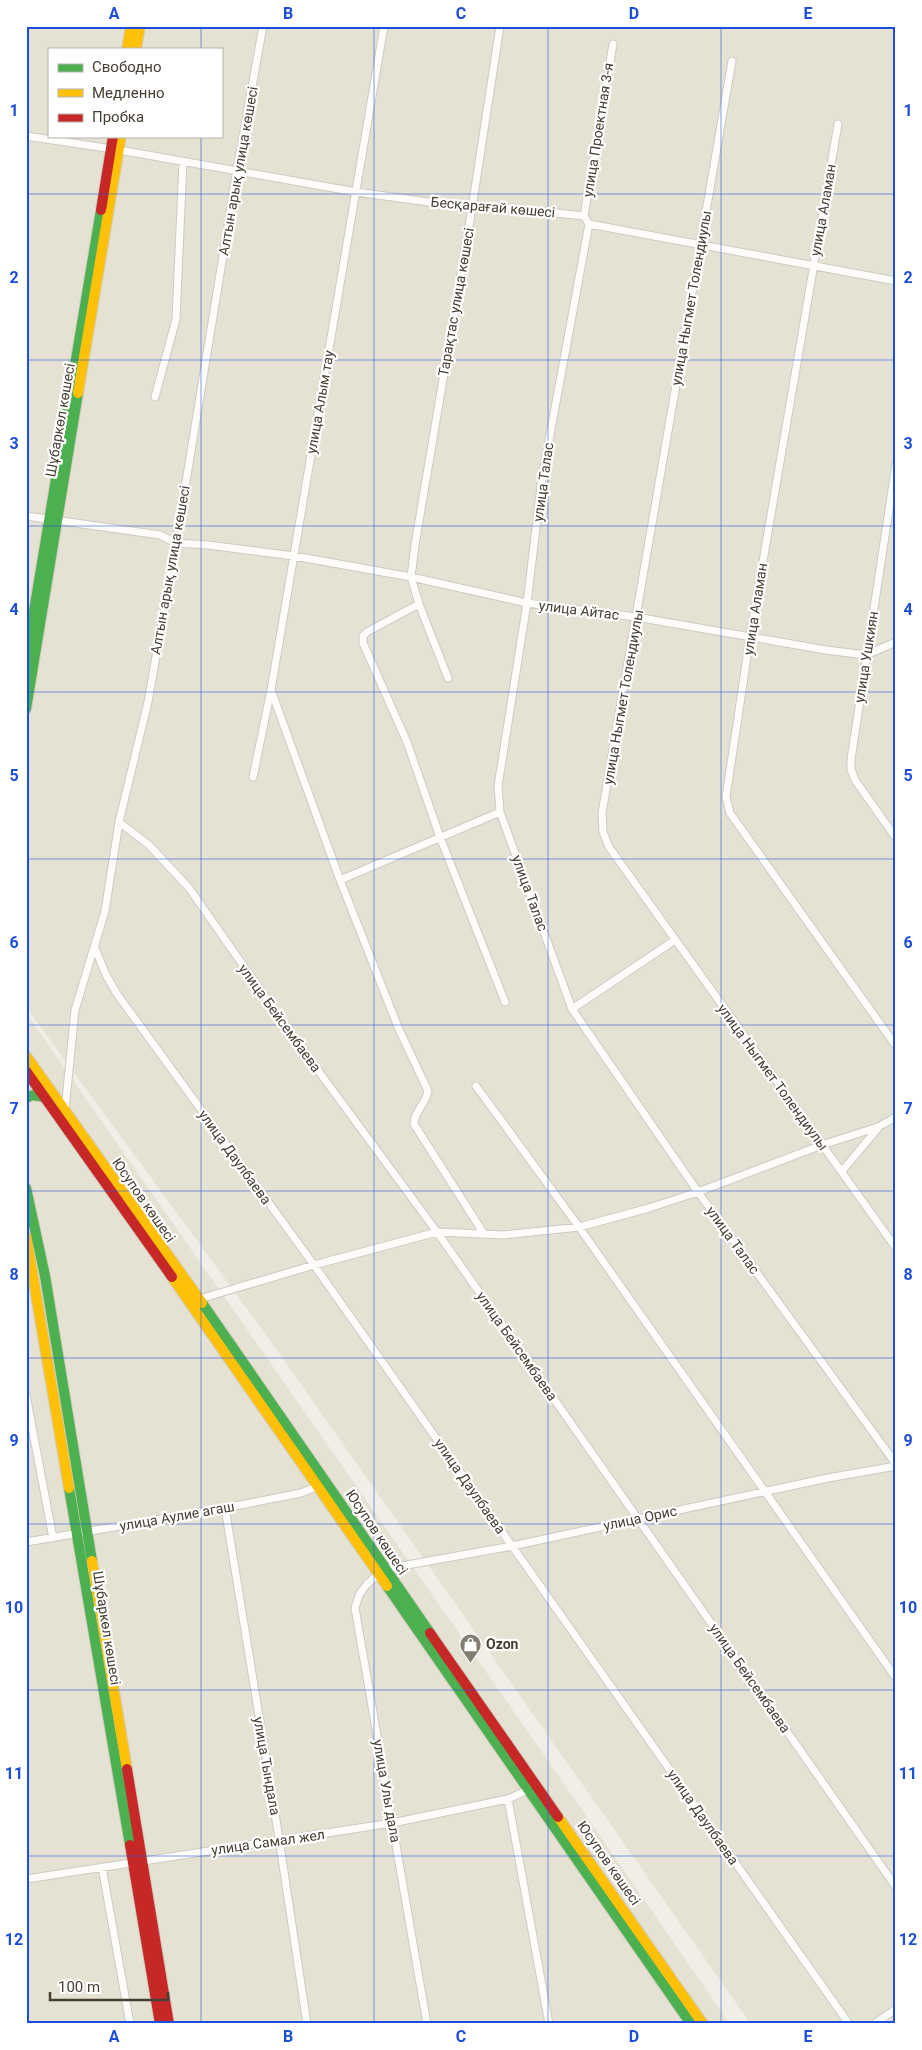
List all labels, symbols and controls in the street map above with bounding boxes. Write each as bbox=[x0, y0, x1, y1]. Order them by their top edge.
text: A bbox=[109, 4, 120, 23]
text: B bbox=[283, 4, 293, 23]
text: C bbox=[456, 4, 466, 23]
text: D bbox=[629, 4, 639, 23]
text: E bbox=[804, 4, 813, 23]
legend bbox=[48, 48, 222, 138]
text: Свободно bbox=[92, 58, 161, 76]
street label: улица Проектная 3-я bbox=[579, 62, 617, 198]
text: Медленно bbox=[92, 84, 165, 102]
street label: Алтын арық улица көшесі bbox=[215, 85, 261, 257]
text: 1 bbox=[9, 101, 19, 120]
text: 1 bbox=[903, 101, 913, 120]
text: Пробка bbox=[92, 108, 144, 126]
street label: улица Аламан bbox=[807, 163, 839, 257]
street label: Бесқарағай көшесі bbox=[430, 194, 556, 220]
street label: улица Ныгмет Толендиулы bbox=[668, 209, 714, 387]
street label: Тарақтас улица көшесі bbox=[435, 226, 477, 378]
text: 2 bbox=[9, 268, 19, 287]
text: 2 bbox=[903, 268, 913, 287]
street label: улица Алым тау bbox=[303, 349, 337, 455]
street label: Шұбаркөл көшесі bbox=[42, 362, 78, 478]
text: 3 bbox=[9, 434, 19, 453]
text: 3 bbox=[903, 434, 913, 453]
street label: улица Талас bbox=[530, 441, 556, 523]
street label: Алтын арық улица көшесі bbox=[147, 484, 193, 656]
street label: улица Аламан bbox=[740, 562, 770, 656]
street label: улица Айтас bbox=[538, 597, 620, 623]
text: 4 bbox=[9, 600, 19, 619]
text: 4 bbox=[903, 600, 913, 619]
street label: улица Ныгмет Толендиулы bbox=[600, 608, 646, 786]
street label: улица Ушкиян bbox=[851, 610, 881, 704]
text: 5 bbox=[9, 766, 19, 785]
text: 5 bbox=[903, 766, 913, 785]
street label: улица Талас bbox=[509, 853, 551, 933]
text: 6 bbox=[9, 933, 19, 952]
text: 6 bbox=[903, 933, 913, 952]
street label: улица Бейсембаева bbox=[235, 961, 325, 1075]
street label: улица Ныгмет Толендиулы bbox=[714, 1001, 832, 1153]
text: 7 bbox=[9, 1099, 19, 1118]
text: 7 bbox=[903, 1099, 913, 1118]
street label: улица Даулбаева bbox=[195, 1107, 275, 1207]
street label: Юсупов көшесі bbox=[109, 1155, 179, 1245]
street label: улица Талас bbox=[703, 1203, 763, 1277]
text: 8 bbox=[9, 1265, 19, 1284]
text: 8 bbox=[903, 1265, 913, 1284]
street label: улица Бейсембаева bbox=[473, 1288, 561, 1404]
text: 9 bbox=[9, 1431, 19, 1450]
text: 9 bbox=[903, 1431, 913, 1450]
street label: улица Даулбаева bbox=[431, 1435, 509, 1537]
street label: Юсупов көшесі bbox=[343, 1487, 411, 1577]
street label: улица Аулие агаш bbox=[118, 1498, 236, 1534]
street label: улица Орис bbox=[602, 1502, 678, 1534]
street label: Шұбаркөл көшесі bbox=[90, 1570, 124, 1686]
text: 10 bbox=[5, 1598, 23, 1617]
text: 10 bbox=[899, 1598, 917, 1617]
street label: улица Бейсембаева bbox=[706, 1620, 794, 1736]
shop icon: Ozon bbox=[458, 1632, 482, 1663]
place label: Ozon bbox=[486, 1636, 519, 1652]
street label: улица Тындала bbox=[250, 1715, 284, 1817]
street label: улица Улы дала bbox=[370, 1738, 404, 1844]
text: 11 bbox=[5, 1764, 23, 1783]
text: 11 bbox=[899, 1764, 917, 1783]
street label: улица Даулбаева bbox=[664, 1766, 742, 1868]
street label: Юсупов көшесі bbox=[574, 1818, 644, 1908]
street label: улица Самал жел bbox=[210, 1826, 326, 1858]
text: 12 bbox=[5, 1930, 23, 1949]
text: 12 bbox=[899, 1930, 917, 1949]
scale bar bbox=[50, 1970, 168, 2002]
text: 100 m bbox=[58, 1978, 100, 1996]
text: A bbox=[109, 2027, 120, 2046]
text: B bbox=[283, 2027, 293, 2046]
text: C bbox=[456, 2027, 466, 2046]
text: D bbox=[629, 2027, 639, 2046]
text: E bbox=[804, 2027, 813, 2046]

